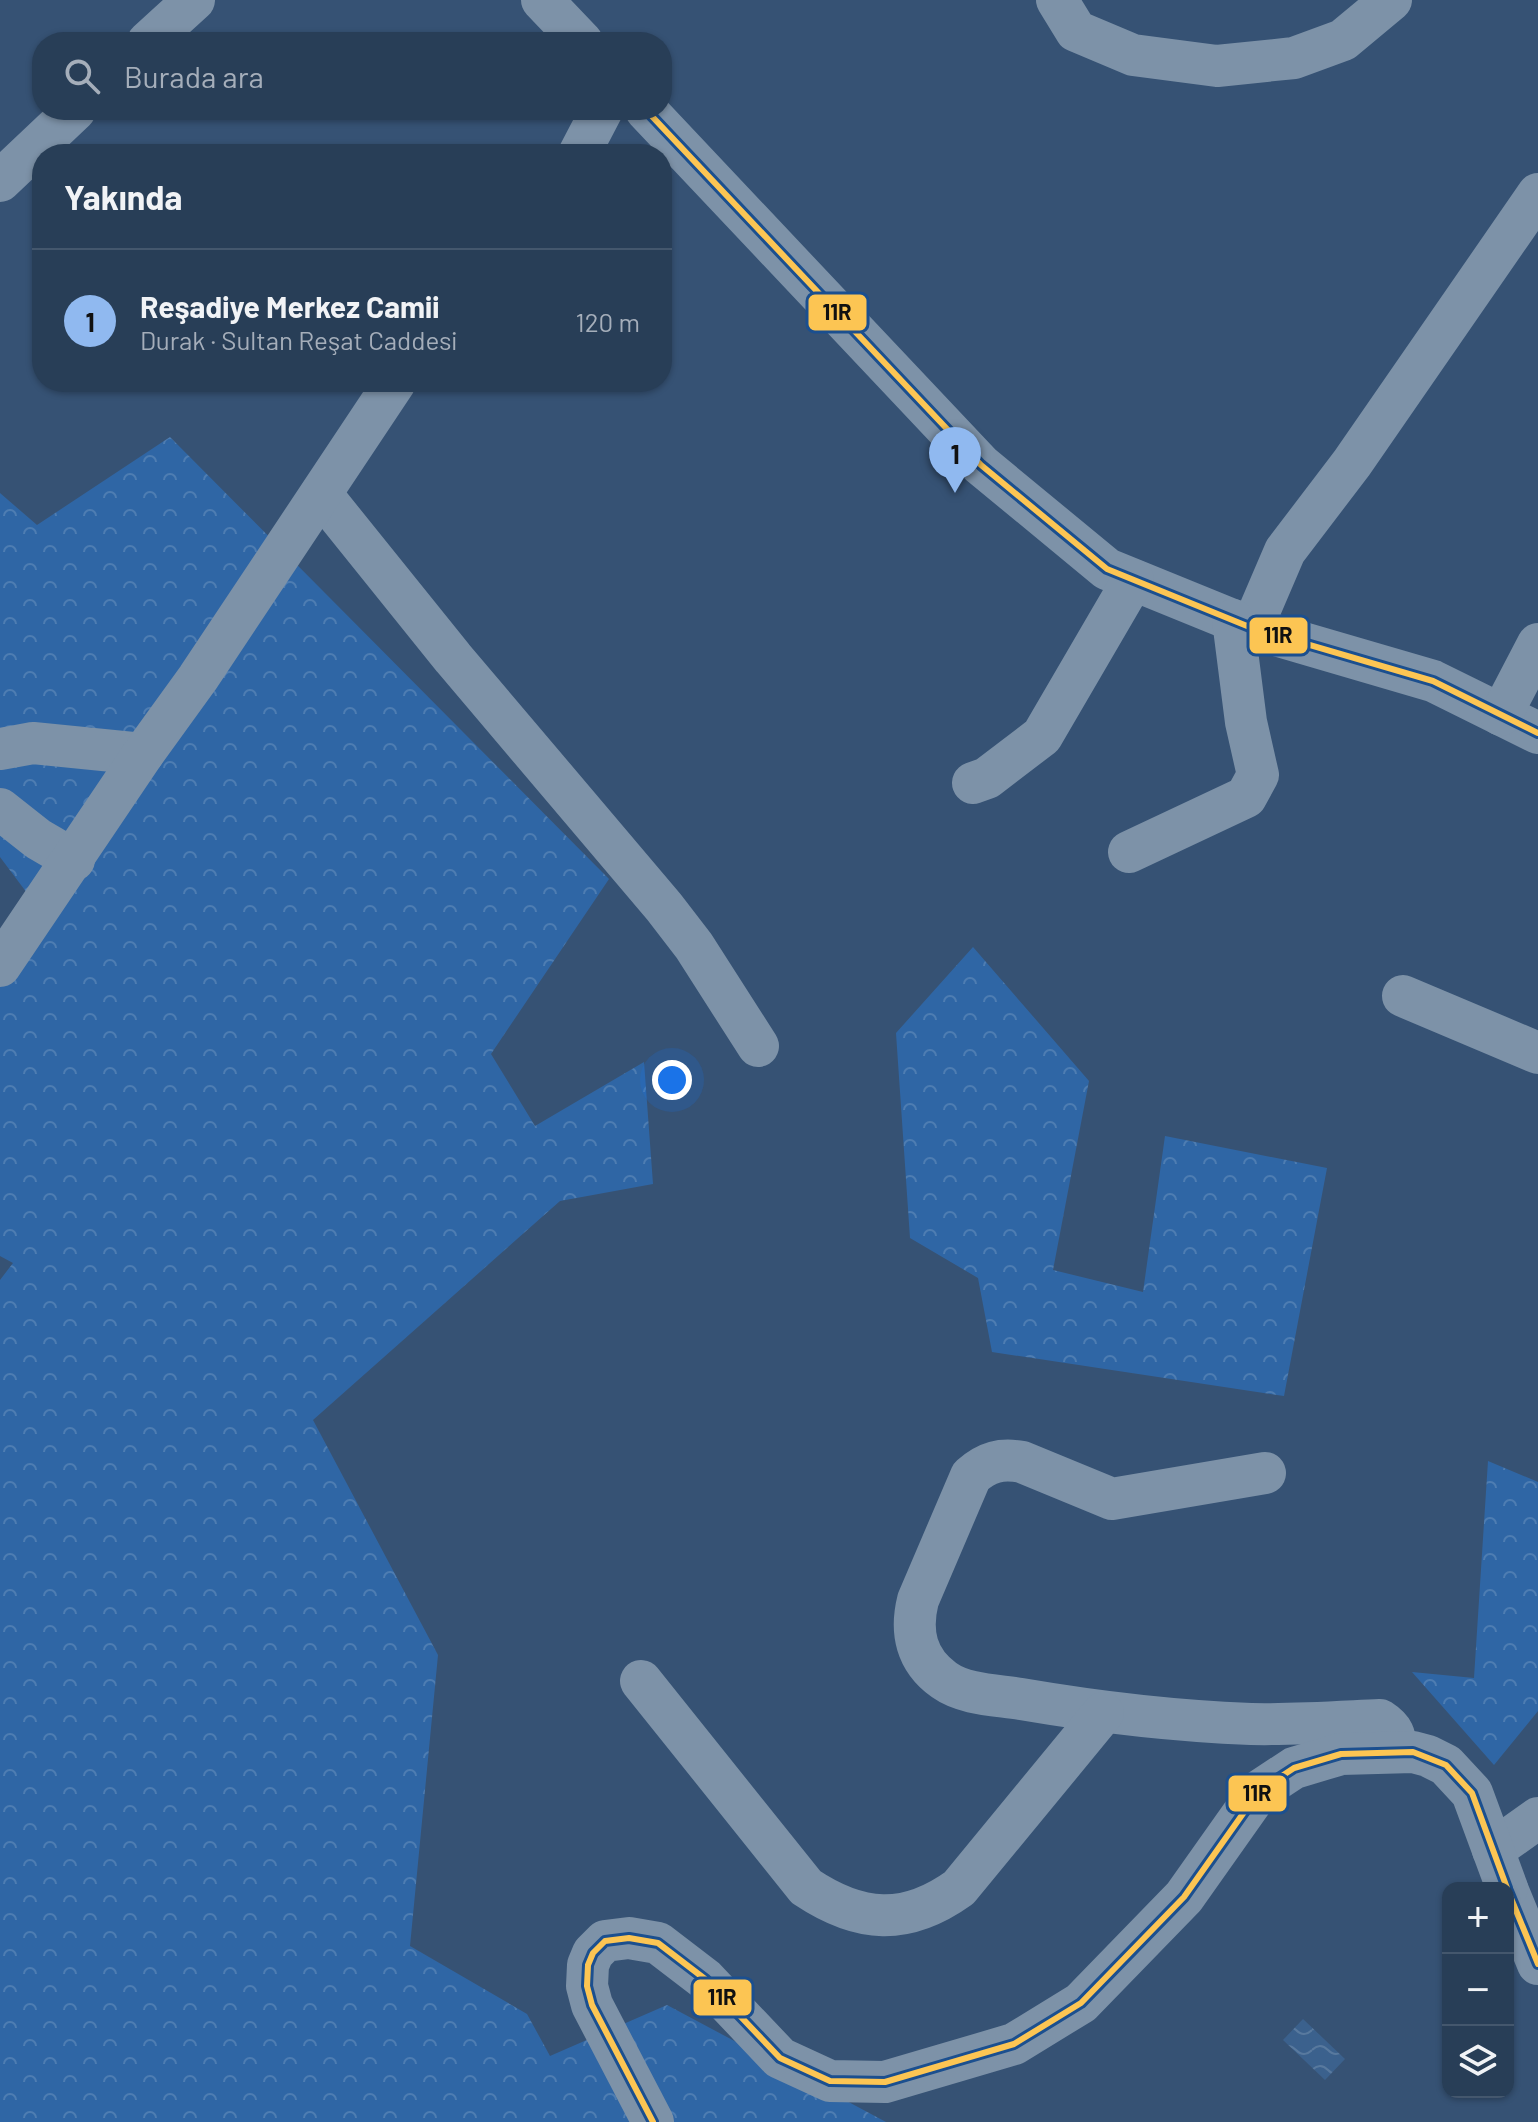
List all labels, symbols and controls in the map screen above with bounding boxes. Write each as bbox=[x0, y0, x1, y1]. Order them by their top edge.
search box bbox=[32, 32, 672, 120]
icon: search bbox=[60, 54, 104, 98]
text: Burada ara bbox=[124, 58, 264, 94]
text: Yakında bbox=[64, 176, 183, 217]
text: Reşadiye Merkez Camii bbox=[140, 288, 439, 324]
line badge: 11R bbox=[807, 293, 868, 332]
text: 11R bbox=[822, 298, 852, 324]
text: 1 bbox=[85, 306, 95, 337]
text: 120 m bbox=[576, 306, 640, 337]
text: Durak · Sultan Reşat Caddesi bbox=[140, 324, 457, 355]
pin: 1 bbox=[929, 427, 981, 493]
line badge: 11R bbox=[1248, 616, 1309, 655]
text: 11R bbox=[1263, 621, 1293, 647]
your location bbox=[652, 1060, 692, 1100]
line badge: 11R bbox=[1227, 1774, 1288, 1813]
text: 11R bbox=[1242, 1779, 1272, 1805]
map controls bbox=[1442, 1882, 1514, 2098]
button: + bbox=[1442, 1882, 1514, 1954]
button: − bbox=[1442, 1954, 1514, 2026]
line badge: 11R bbox=[692, 1978, 753, 2017]
text: 11R bbox=[707, 1983, 737, 2009]
button: layers bbox=[1442, 2026, 1514, 2098]

